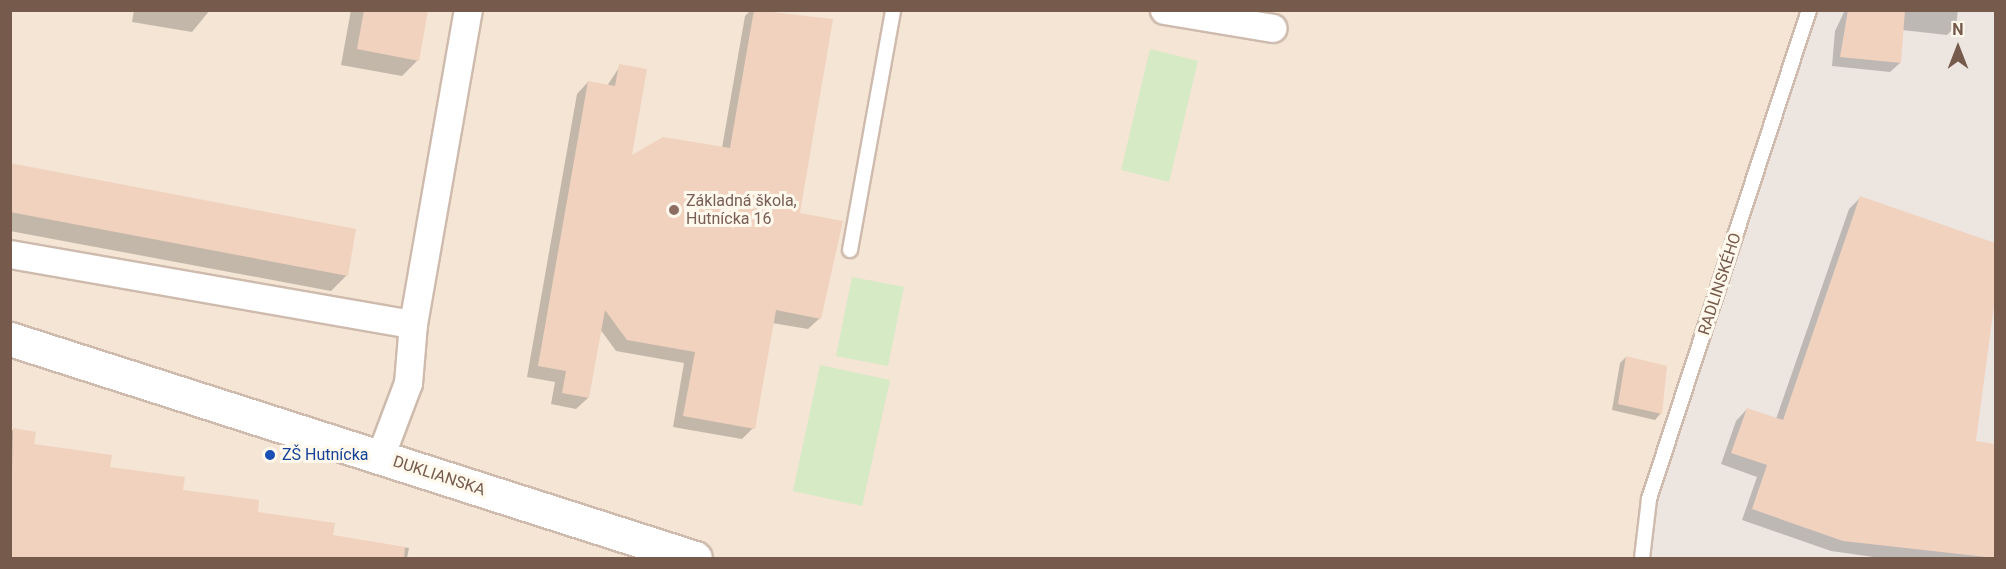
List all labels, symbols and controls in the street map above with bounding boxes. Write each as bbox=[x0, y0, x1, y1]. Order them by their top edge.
north arrow bbox=[1928, 18, 1988, 78]
text: N bbox=[1952, 20, 1964, 39]
place label: Základná škola, Hutnícka 16 bbox=[686, 191, 797, 229]
marker: Základná škola, Hutnícka 16 bbox=[667, 203, 681, 217]
street label: RADLINSKÉHO bbox=[1694, 231, 1746, 337]
place label: ZŠ Hutnícka bbox=[282, 445, 369, 465]
marker: ZŠ Hutnícka bbox=[263, 448, 277, 462]
street label: DUKLIANSKA bbox=[390, 452, 488, 500]

